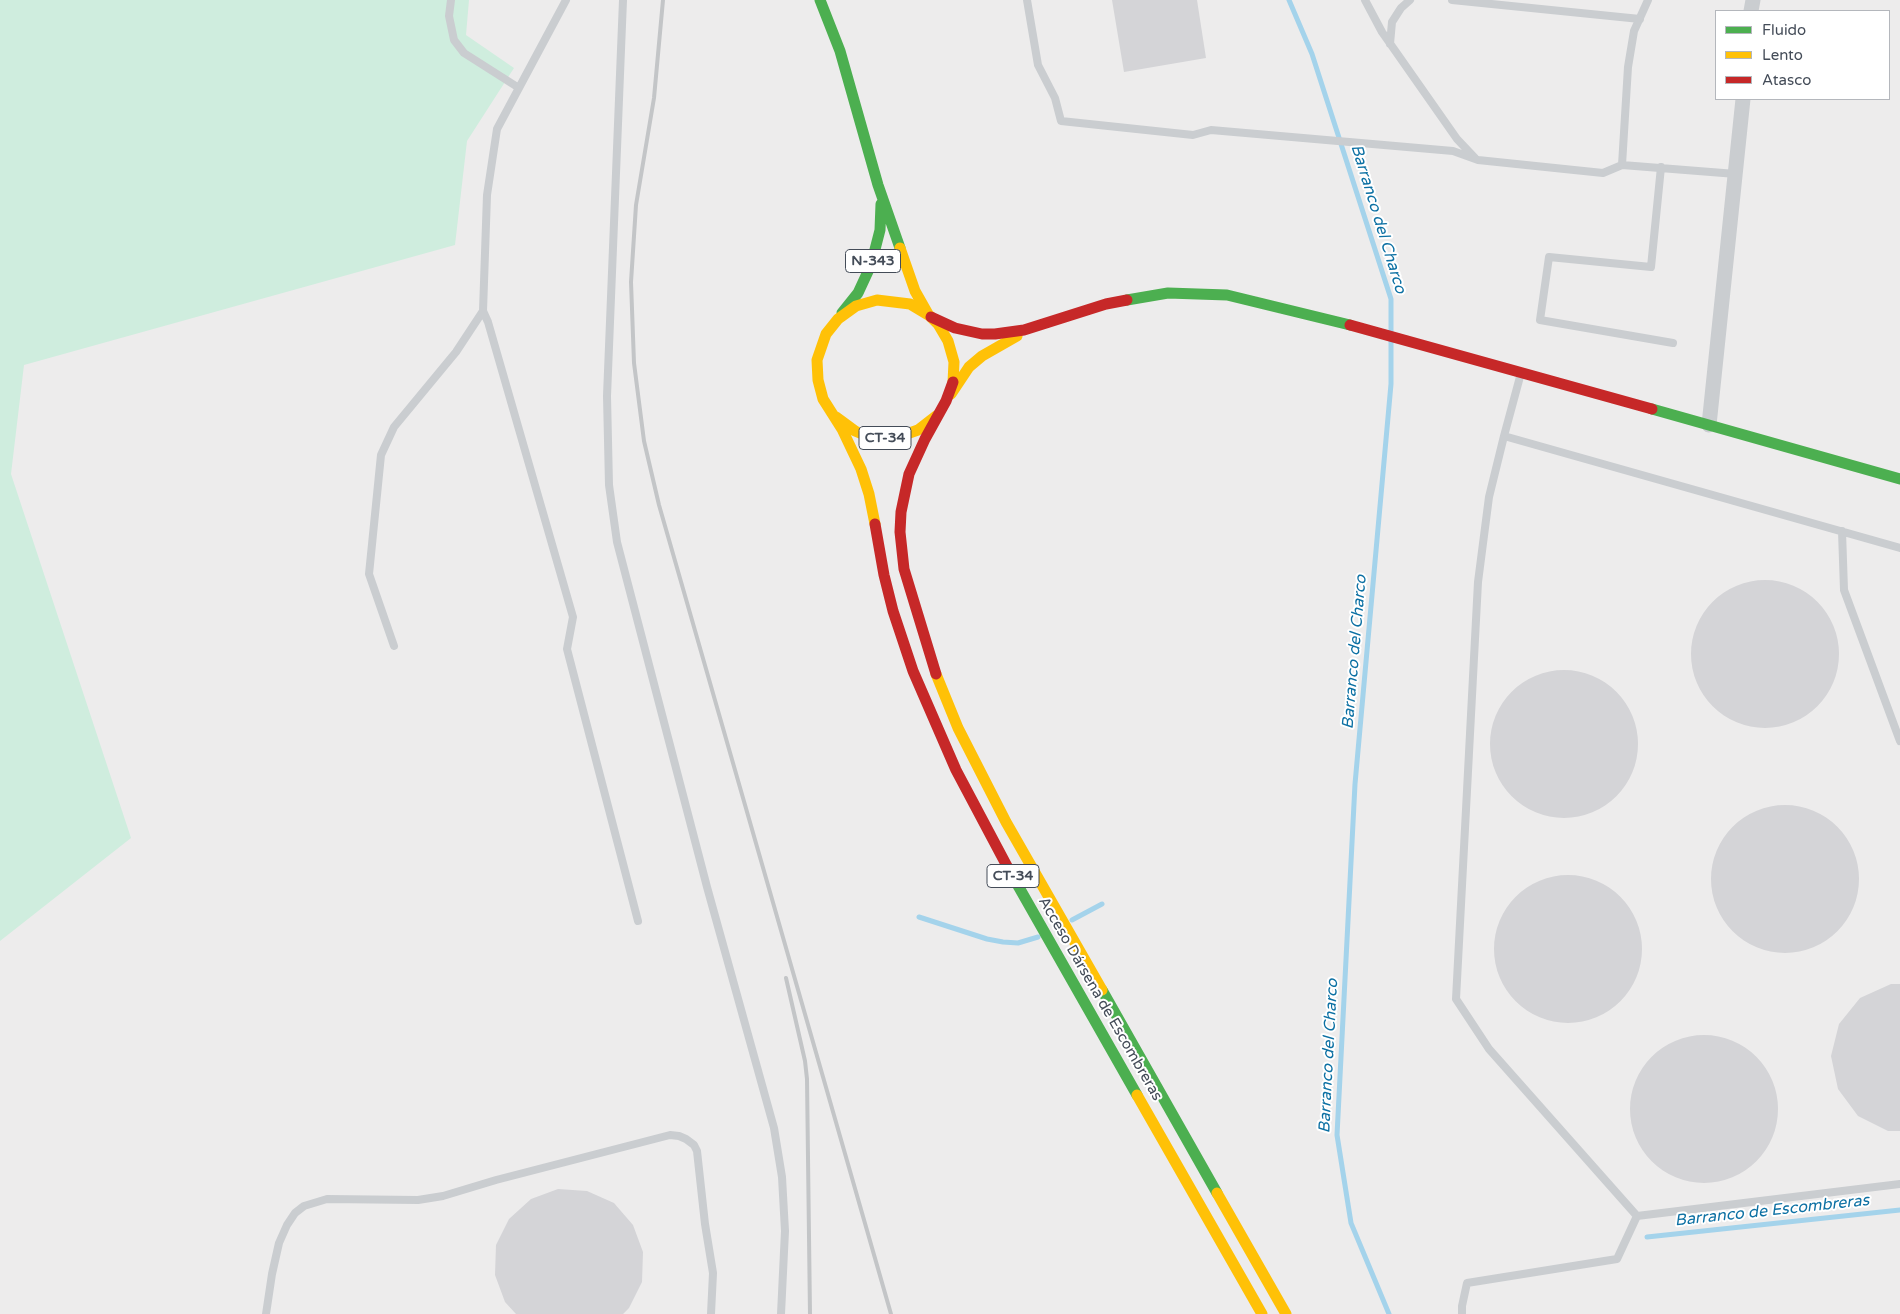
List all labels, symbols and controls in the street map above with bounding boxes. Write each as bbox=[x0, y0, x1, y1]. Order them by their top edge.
legend bbox=[1715, 10, 1890, 100]
text: Fluido bbox=[1762, 21, 1806, 39]
text: Lento bbox=[1762, 46, 1803, 64]
text: Atasco bbox=[1762, 71, 1811, 89]
water label: Barranco del Charco bbox=[1346, 142, 1410, 296]
road number: N-343 bbox=[846, 250, 900, 272]
road number: CT-34 bbox=[859, 426, 911, 449]
water label: Barranco del Charco bbox=[1339, 574, 1371, 730]
road number: CT-34 bbox=[987, 864, 1039, 888]
street label: Acceso Dársena de Escombreras bbox=[1034, 894, 1166, 1104]
water label: Barranco del Charco bbox=[1315, 978, 1343, 1134]
water label: Barranco de Escombreras bbox=[1674, 1191, 1870, 1231]

